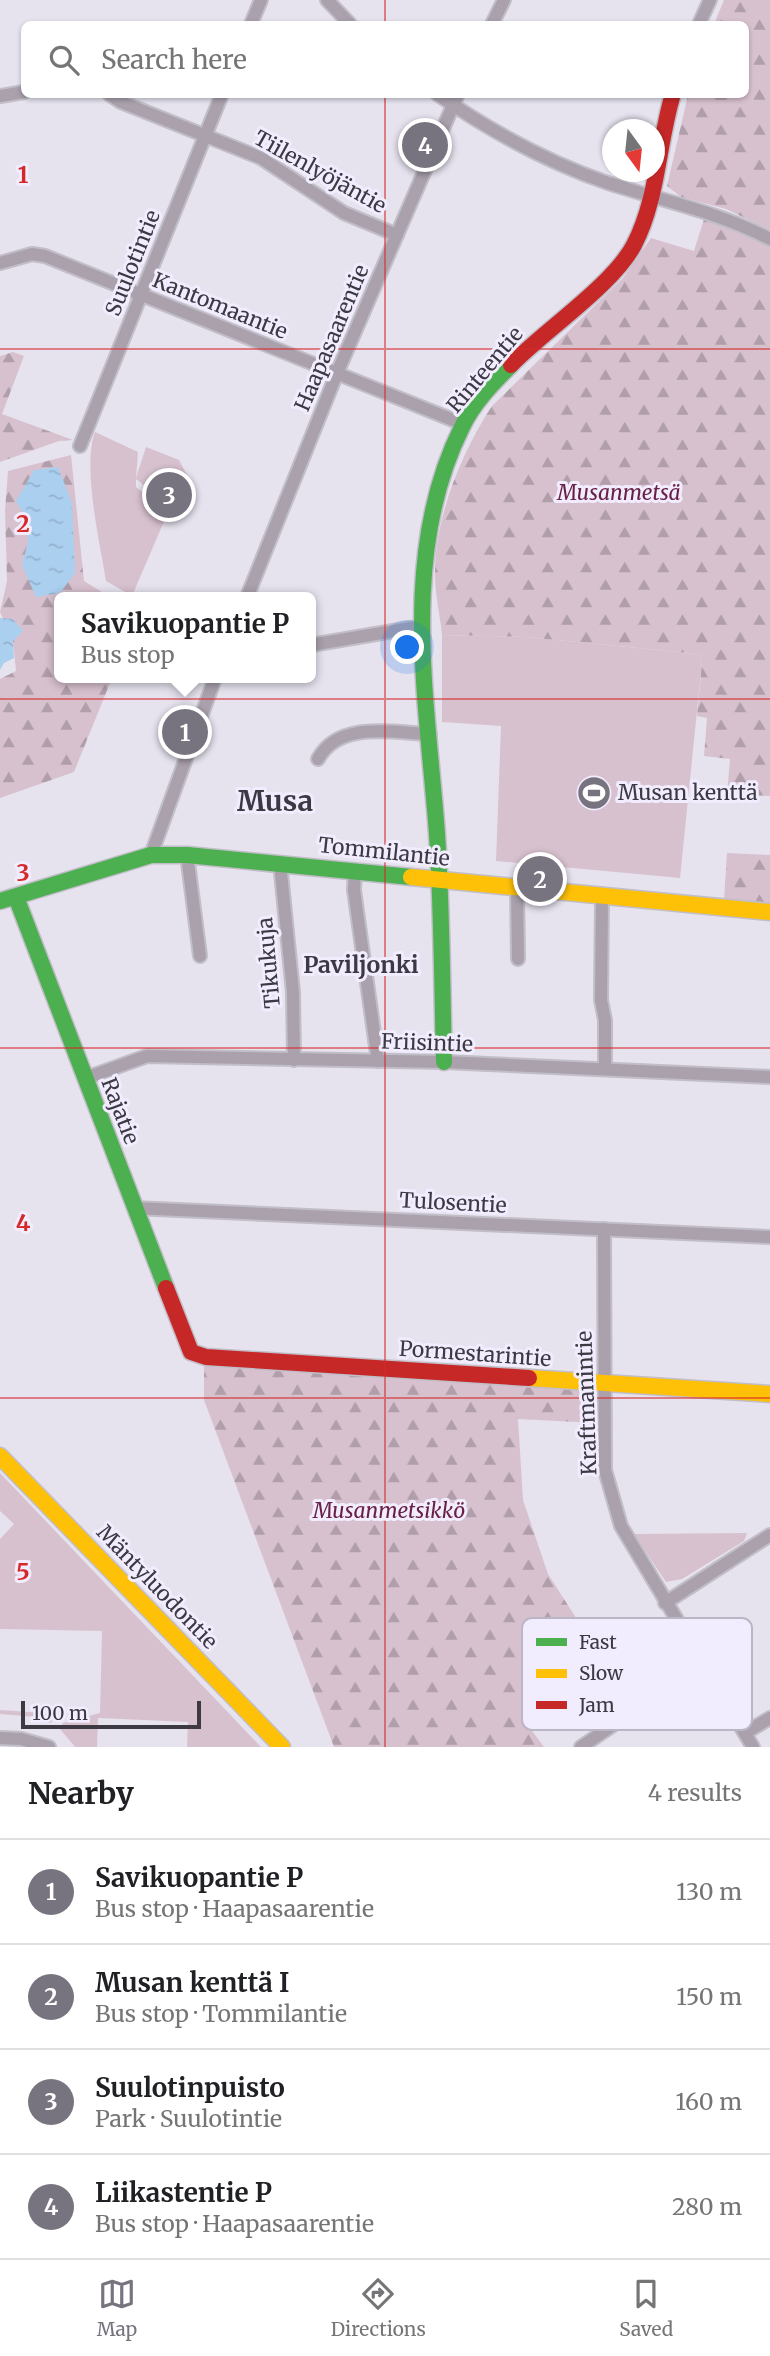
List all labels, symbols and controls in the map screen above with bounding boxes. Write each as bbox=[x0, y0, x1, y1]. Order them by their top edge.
search box bbox=[21, 21, 749, 98]
icon: search bbox=[45, 41, 83, 79]
text: Search here bbox=[101, 43, 247, 76]
pin: 4 bbox=[402, 119, 448, 171]
north arrow bbox=[602, 119, 665, 182]
street label: Tiilenlyöjäntie bbox=[249, 124, 391, 219]
text: 1 bbox=[18, 160, 29, 189]
street label: Suulotintie bbox=[99, 206, 166, 320]
street label: Haapasaarentie bbox=[289, 260, 375, 415]
street label: Kantomaantie bbox=[149, 266, 292, 345]
street label: Rinteentie bbox=[441, 321, 529, 418]
pin: 3 bbox=[146, 469, 192, 521]
park label: Musanmetsä bbox=[556, 479, 681, 506]
text: 2 bbox=[16, 509, 30, 538]
popup bbox=[54, 592, 316, 683]
text: Savikuopantie P bbox=[81, 607, 289, 640]
your location bbox=[390, 630, 424, 664]
text: Bus stop bbox=[81, 640, 175, 669]
pin: 1 bbox=[162, 706, 208, 758]
sports icon: Musan kenttä bbox=[575, 774, 613, 812]
place label: Musan kenttä bbox=[618, 779, 757, 806]
district label: Musa bbox=[237, 783, 313, 819]
street label: Tommilantie bbox=[317, 831, 451, 872]
pin: 2 bbox=[517, 853, 563, 905]
text: 3 bbox=[16, 858, 30, 887]
street label: Tikukuja bbox=[251, 916, 286, 1010]
district label: Paviljonki bbox=[303, 950, 419, 979]
street label: Friisintie bbox=[381, 1027, 473, 1058]
street label: Rajatie bbox=[95, 1074, 145, 1148]
street label: Tulosentie bbox=[399, 1186, 507, 1219]
text: 4 bbox=[16, 1208, 31, 1237]
street label: Kraftmanintie bbox=[570, 1330, 603, 1476]
street label: Pormestarintie bbox=[398, 1335, 552, 1372]
park label: Musanmetsikkö bbox=[312, 1497, 465, 1524]
street label: Mäntyluodontie bbox=[91, 1519, 224, 1655]
text: 5 bbox=[16, 1557, 30, 1586]
legend bbox=[522, 1618, 752, 1730]
text: Fast bbox=[579, 1630, 617, 1654]
text: Slow bbox=[579, 1661, 624, 1685]
text: Jam bbox=[578, 1693, 615, 1717]
scale bar bbox=[21, 1698, 201, 1730]
text: 100 m bbox=[32, 1701, 88, 1725]
text: Nearby bbox=[28, 1774, 134, 1812]
text: 4 results bbox=[648, 1778, 742, 1807]
text: Savikuopantie P bbox=[95, 1861, 303, 1894]
text: 1 bbox=[46, 1877, 56, 1906]
text: 130 m bbox=[676, 1877, 742, 1906]
text: Bus stop · Haapasaarentie bbox=[95, 1894, 374, 1923]
text: Musan kenttä I bbox=[95, 1966, 289, 1999]
text: 2 bbox=[44, 1982, 58, 2011]
text: 150 m bbox=[676, 1982, 742, 2011]
text: Bus stop · Tommilantie bbox=[95, 1999, 347, 2028]
text: Suulotinpuisto bbox=[95, 2071, 285, 2104]
text: 3 bbox=[44, 2087, 58, 2116]
text: 160 m bbox=[676, 2087, 742, 2116]
text: Park · Suulotintie bbox=[95, 2104, 282, 2133]
text: Liikastentie P bbox=[95, 2176, 272, 2209]
text: 4 bbox=[44, 2192, 58, 2221]
text: 280 m bbox=[672, 2192, 742, 2221]
text: Bus stop · Haapasaarentie bbox=[95, 2209, 374, 2238]
tab: Map bbox=[97, 2275, 137, 2341]
tab: Directions bbox=[331, 2275, 426, 2341]
tab: Saved bbox=[619, 2275, 673, 2341]

